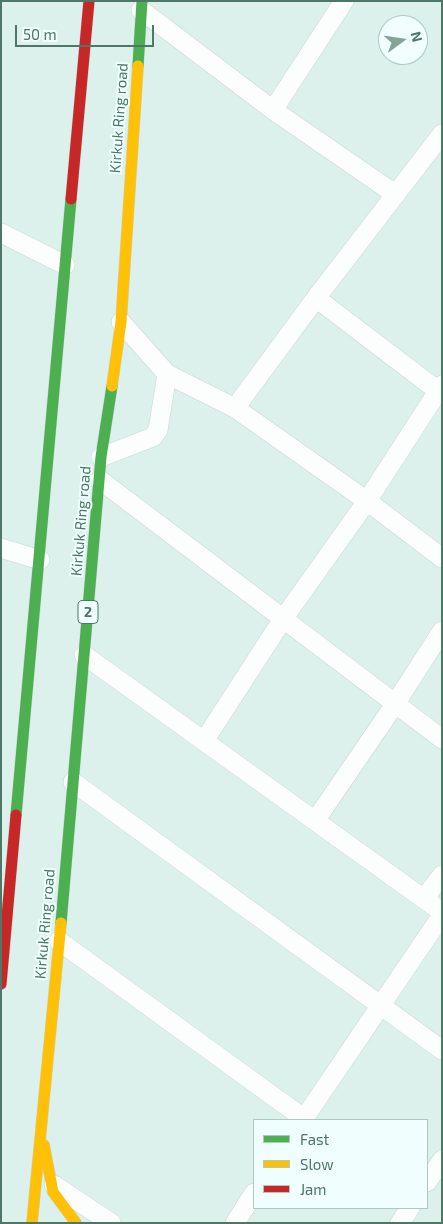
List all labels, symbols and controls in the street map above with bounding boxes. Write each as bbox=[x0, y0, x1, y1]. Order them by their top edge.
scale bar bbox=[18, 15, 156, 47]
north arrow bbox=[378, 15, 428, 65]
text: 50 m bbox=[23, 25, 57, 43]
text: N bbox=[408, 30, 427, 43]
street label: Kirkuk Ring road bbox=[106, 62, 132, 174]
street label: Kirkuk Ring road bbox=[67, 465, 95, 577]
road number: 2 bbox=[78, 600, 98, 624]
street label: Kirkuk Ring road bbox=[31, 868, 59, 980]
legend bbox=[253, 1119, 428, 1209]
text: Fast bbox=[300, 1130, 329, 1148]
text: Slow bbox=[300, 1155, 334, 1173]
text: Jam bbox=[300, 1180, 326, 1198]

